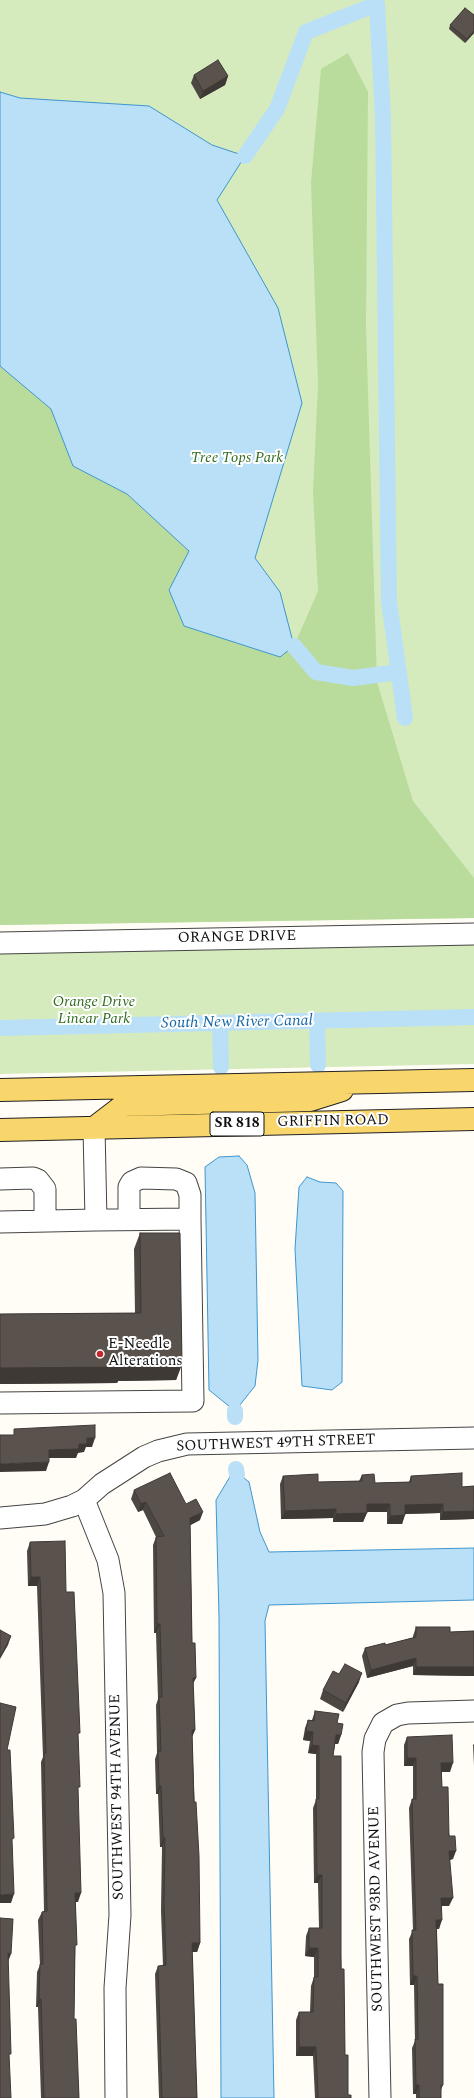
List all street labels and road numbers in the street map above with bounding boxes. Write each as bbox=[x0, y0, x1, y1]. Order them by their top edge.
street label: ORANGE DRIVE bbox=[178, 928, 296, 948]
road number: SR 818 bbox=[210, 1112, 264, 1136]
street label: GRIFFIN ROAD bbox=[277, 1112, 389, 1132]
street label: SOUTHWEST 49TH STREET bbox=[176, 1432, 376, 1456]
street label: SOUTHWEST 94TH AVENUE bbox=[107, 1694, 129, 1900]
street label: SOUTHWEST 93RD AVENUE bbox=[366, 1806, 388, 2012]

